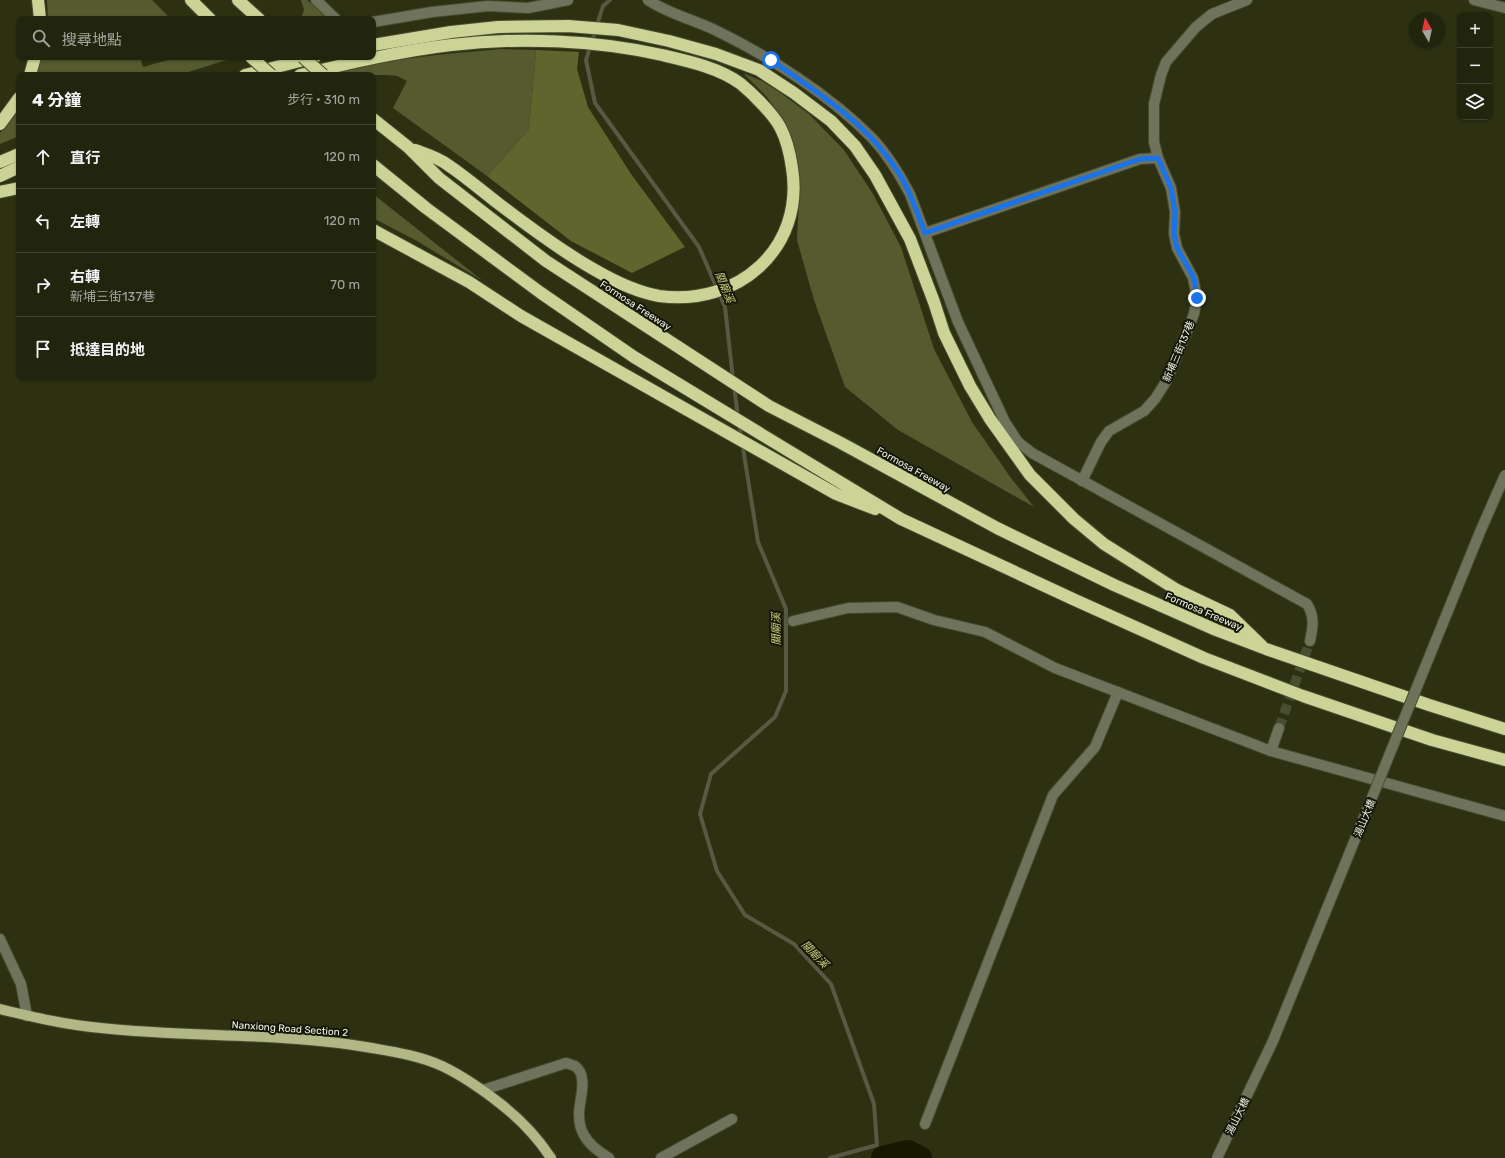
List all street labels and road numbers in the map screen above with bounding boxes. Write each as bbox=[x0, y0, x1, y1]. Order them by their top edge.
street label: Formosa Freeway bbox=[598, 278, 674, 334]
street label: 新埔三街137巷 bbox=[1161, 319, 1197, 384]
street label: Formosa Freeway bbox=[875, 445, 953, 495]
street label: Formosa Freeway bbox=[1163, 590, 1244, 634]
street label: 湯山大橋 bbox=[1352, 798, 1378, 839]
street label: Nanxiong Road Section 2 bbox=[231, 1019, 349, 1039]
street label: 湯山大橋 bbox=[1224, 1096, 1252, 1137]

